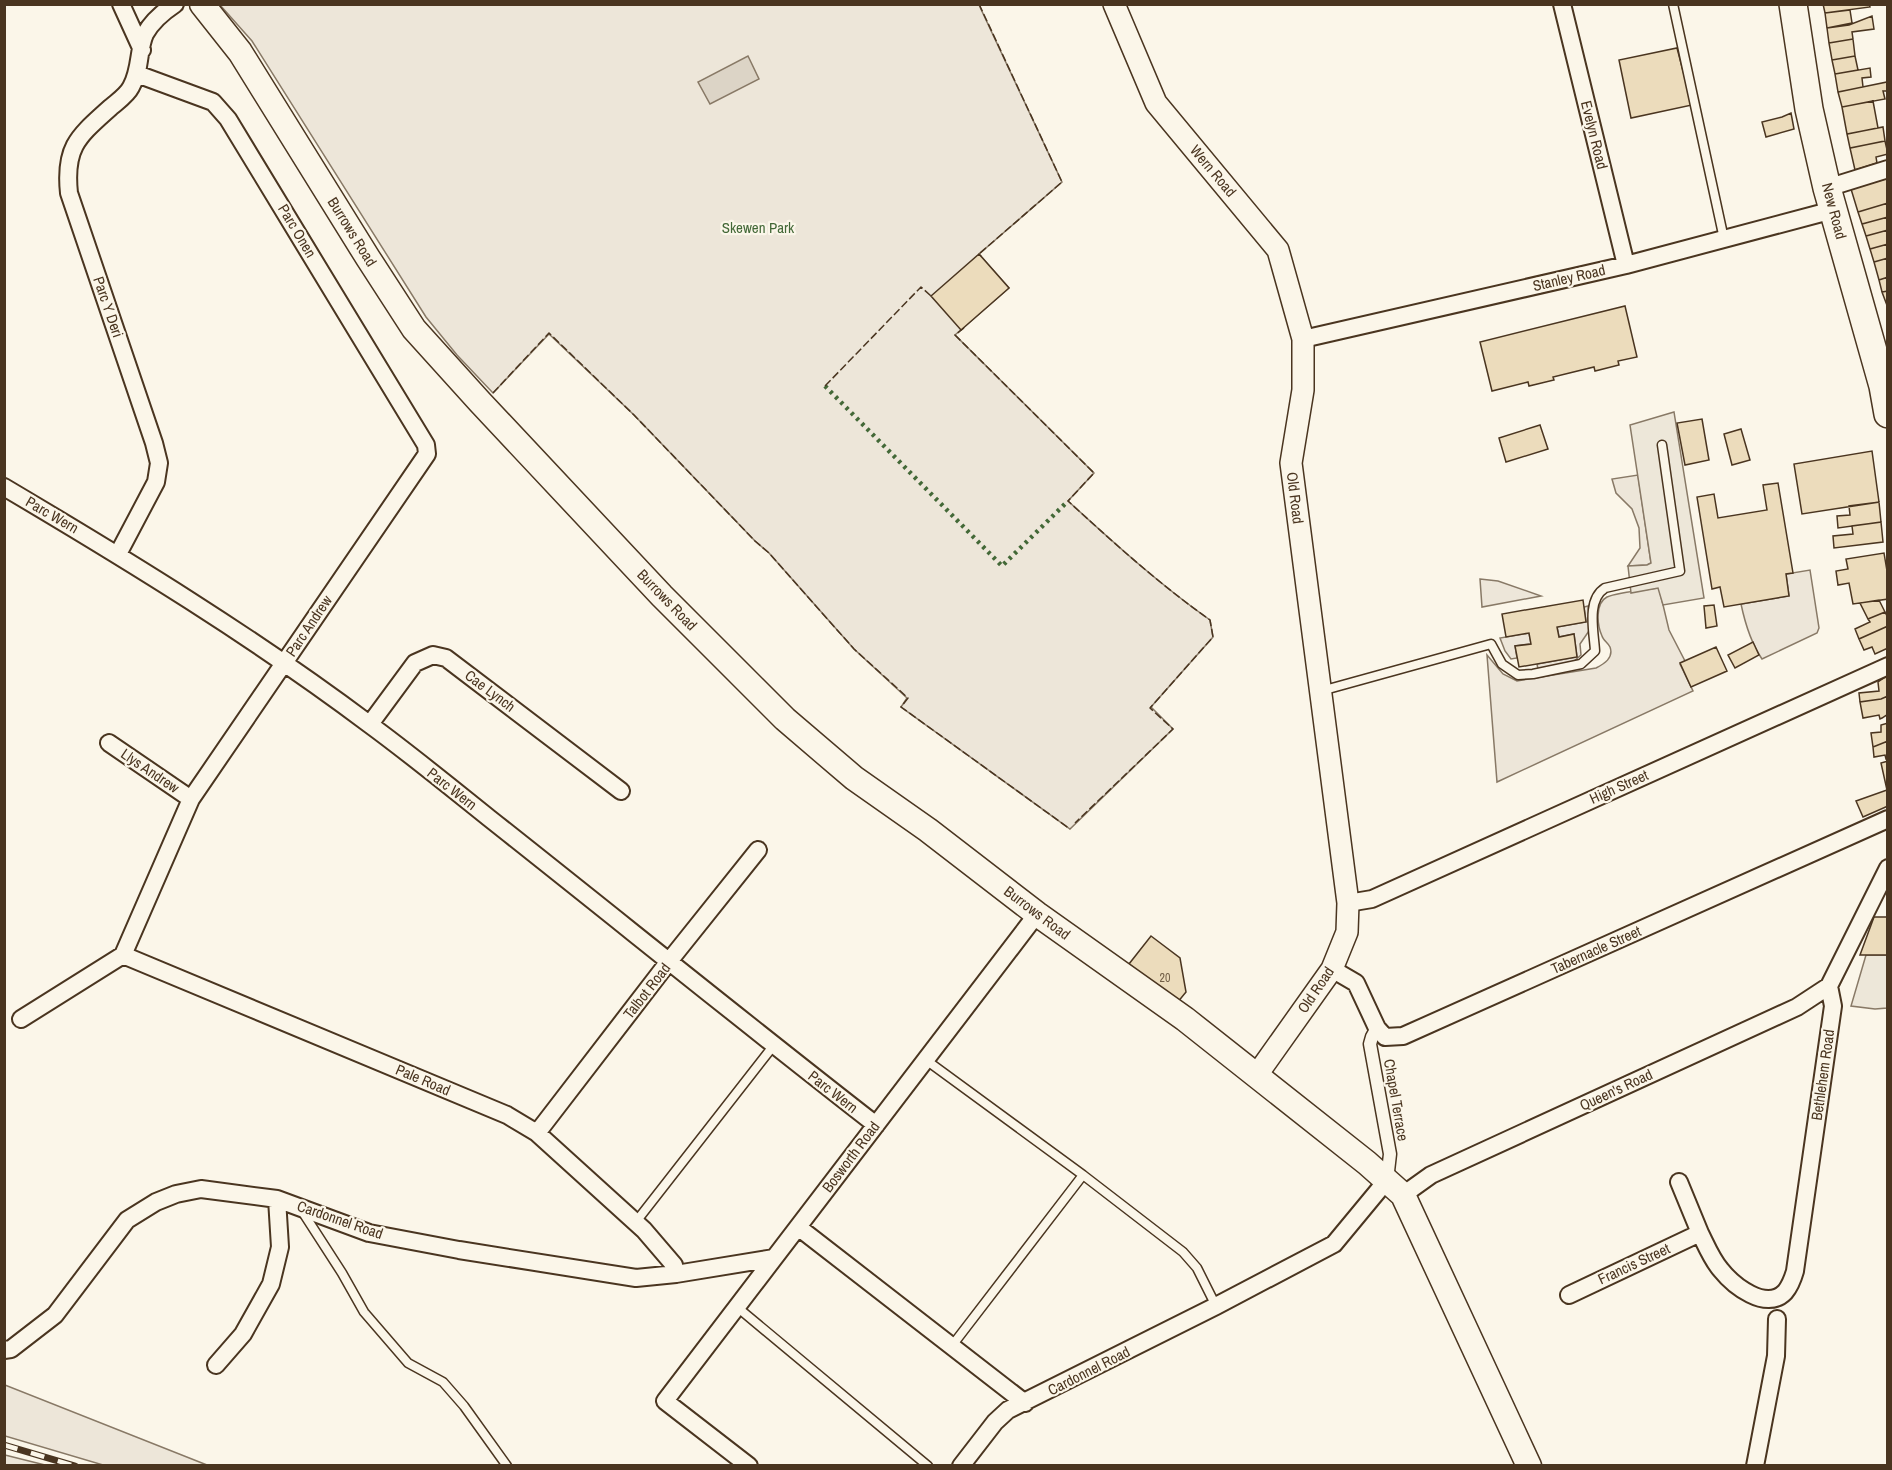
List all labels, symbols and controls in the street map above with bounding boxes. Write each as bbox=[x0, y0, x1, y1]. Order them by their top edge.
street label: Evelyn Road bbox=[1576, 98, 1613, 171]
street label: Wern Road bbox=[1185, 140, 1241, 201]
street label: New Road bbox=[1817, 180, 1852, 241]
street label: Burrows Road bbox=[323, 193, 382, 270]
street label: Parc Onen bbox=[273, 200, 322, 261]
park label: Skewen Park bbox=[722, 217, 795, 238]
street label: Stanley Road bbox=[1531, 259, 1607, 296]
street label: Parc Y Deri bbox=[88, 274, 129, 340]
street label: Old Road bbox=[1282, 471, 1309, 525]
street label: Parc Wern bbox=[22, 491, 83, 538]
street label: Burrows Road bbox=[633, 564, 702, 635]
street label: Parc Andrew bbox=[280, 591, 337, 661]
street label: Cae Lynch bbox=[461, 665, 520, 717]
street label: Llys Andrew bbox=[117, 743, 184, 798]
street label: Parc Wern bbox=[423, 763, 482, 815]
street label: High Street bbox=[1586, 764, 1652, 809]
street label: Burrows Road bbox=[1000, 881, 1075, 944]
street label: Tabernacle Street bbox=[1547, 920, 1645, 979]
street label: Talbot Road bbox=[618, 958, 675, 1023]
street label: Old Road bbox=[1292, 962, 1339, 1017]
house number: 20 bbox=[1160, 970, 1170, 986]
street label: Bethlehem Road bbox=[1806, 1028, 1839, 1122]
street label: Chapel Terrace bbox=[1379, 1057, 1414, 1143]
street label: Pale Road bbox=[393, 1059, 454, 1100]
street label: Queen's Road bbox=[1576, 1063, 1656, 1116]
street label: Parc Wern bbox=[804, 1066, 863, 1118]
street label: Bosworth Road bbox=[817, 1117, 884, 1197]
street label: Cardonnel Road bbox=[294, 1195, 386, 1244]
street label: Francis Street bbox=[1594, 1237, 1674, 1289]
street label: Cardonnel Road bbox=[1044, 1341, 1133, 1400]

